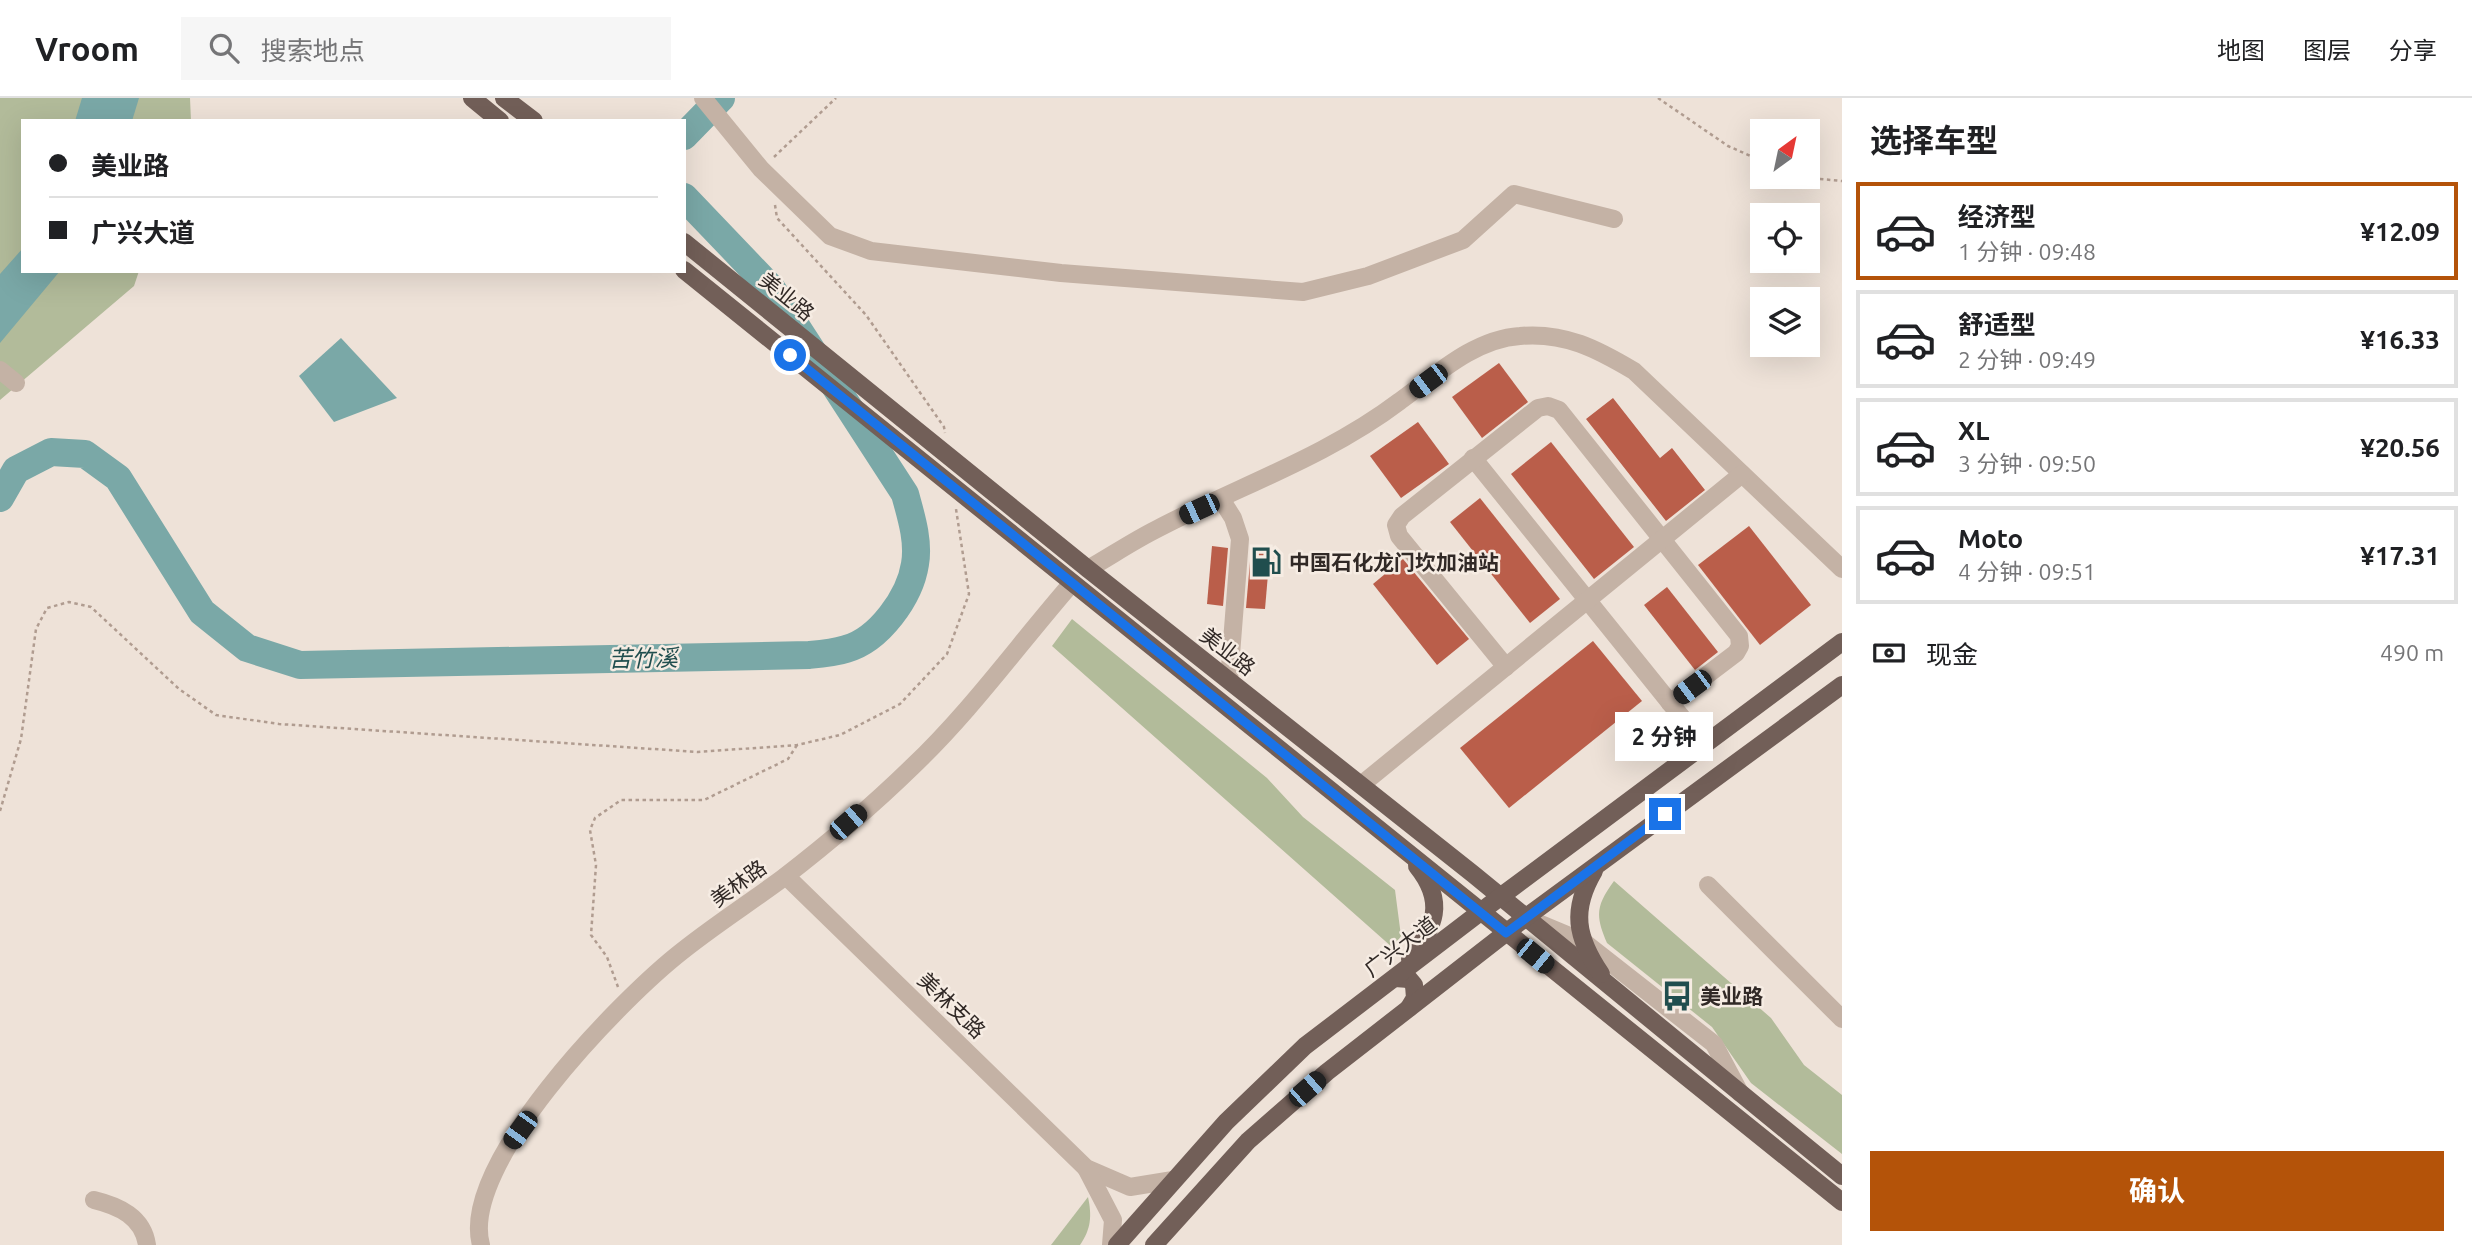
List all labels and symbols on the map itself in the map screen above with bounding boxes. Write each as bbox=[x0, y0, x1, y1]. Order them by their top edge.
north arrow bbox=[1750, 119, 1820, 189]
street label: 美业路 bbox=[755, 267, 819, 325]
route start bbox=[774, 339, 806, 371]
car bbox=[1405, 360, 1452, 402]
car bbox=[1176, 491, 1223, 527]
fuel station icon: 中国石化龙门坎加油站 bbox=[1249, 545, 1283, 579]
place label: 中国石化龙门坎加油站 bbox=[1289, 550, 1499, 574]
street label: 美业路 bbox=[1196, 622, 1260, 680]
water label: 苦竹溪 bbox=[608, 645, 681, 671]
car bbox=[1669, 666, 1716, 708]
callout: 2 分钟 bbox=[1616, 712, 1714, 762]
route end bbox=[1649, 798, 1681, 830]
car bbox=[826, 800, 871, 844]
street label: 美林路 bbox=[705, 855, 771, 911]
street label: 广兴大道 bbox=[1359, 911, 1441, 981]
car bbox=[1513, 935, 1558, 977]
street label: 美林支路 bbox=[913, 967, 991, 1043]
bus stop icon: 美业路 bbox=[1660, 979, 1694, 1013]
place label: 美业路 bbox=[1700, 984, 1763, 1008]
car bbox=[1285, 1067, 1330, 1111]
car bbox=[500, 1107, 541, 1153]

